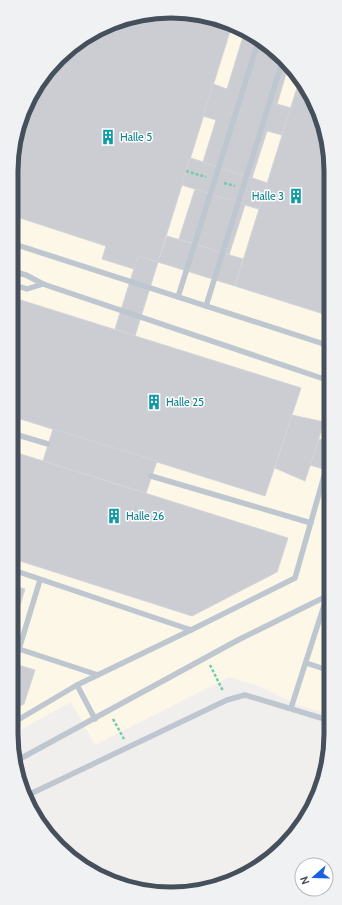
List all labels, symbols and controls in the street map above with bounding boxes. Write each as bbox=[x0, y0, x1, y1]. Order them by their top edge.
building icon: Halle 5 bbox=[99, 128, 117, 146]
place label: Halle 5 bbox=[120, 130, 152, 144]
building icon: Halle 3 bbox=[287, 187, 305, 205]
place label: Halle 3 bbox=[252, 189, 284, 203]
building icon: Halle 25 bbox=[145, 393, 163, 411]
place label: Halle 25 bbox=[166, 395, 204, 409]
building icon: Halle 26 bbox=[105, 507, 123, 525]
place label: Halle 26 bbox=[126, 509, 164, 523]
north arrow bbox=[294, 857, 334, 897]
text: N bbox=[297, 874, 313, 886]

